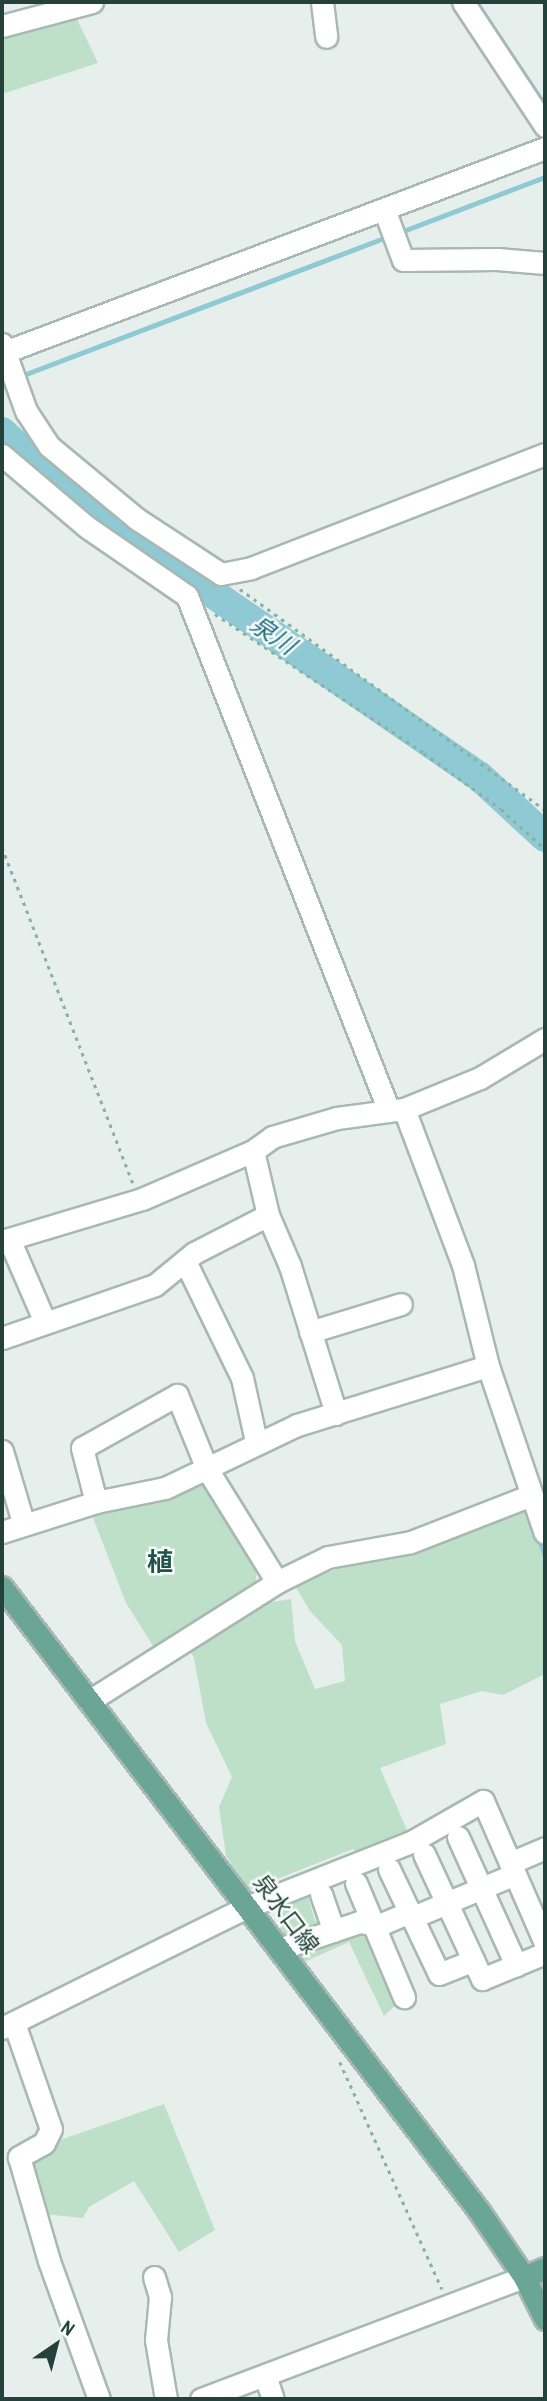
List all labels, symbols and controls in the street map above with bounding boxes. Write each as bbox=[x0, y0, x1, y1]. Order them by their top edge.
water label: 泉川 bbox=[245, 610, 301, 660]
district label: 植 bbox=[147, 1546, 173, 1578]
street label: 泉水口線 bbox=[247, 1869, 325, 1959]
north arrow bbox=[21, 2310, 91, 2380]
text: N bbox=[56, 2314, 80, 2342]

